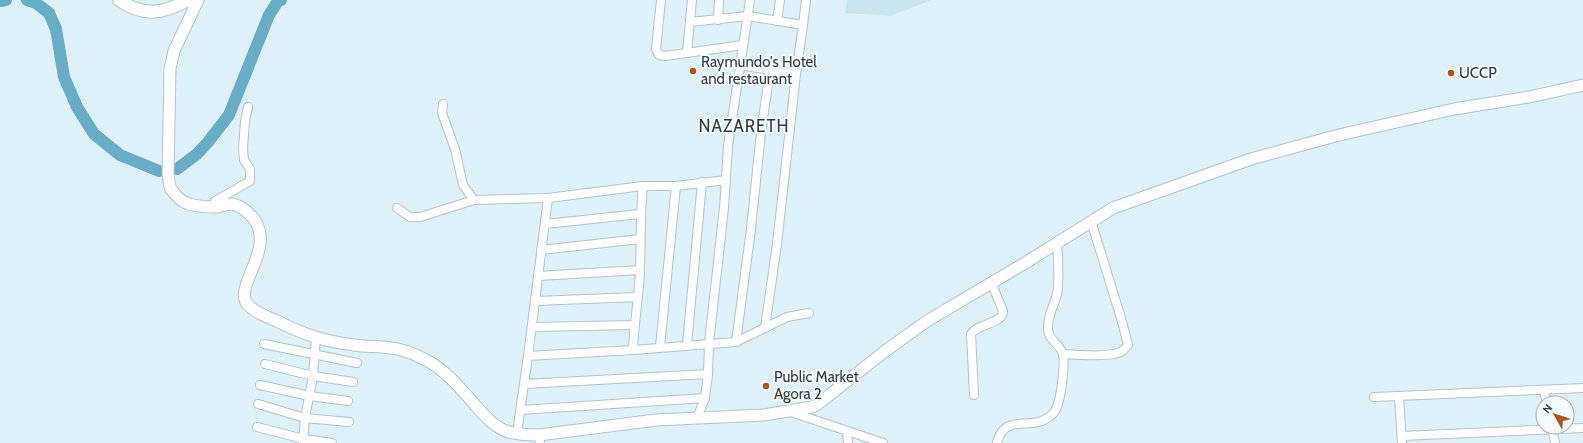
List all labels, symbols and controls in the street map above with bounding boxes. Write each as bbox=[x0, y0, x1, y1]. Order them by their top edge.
place label: Raymundo's Hotel and restaurant bbox=[701, 53, 817, 88]
place label: UCCP bbox=[1459, 64, 1497, 82]
marker: Raymundo's Hotel and restaurant bbox=[688, 66, 698, 76]
marker: UCCP bbox=[1446, 68, 1456, 78]
district label: NAZARETH bbox=[699, 116, 789, 136]
place label: Public Market Agora 2 bbox=[774, 368, 859, 403]
marker: Public Market Agora 2 bbox=[761, 381, 771, 391]
north arrow bbox=[1535, 395, 1575, 435]
text: N bbox=[1539, 401, 1555, 416]

